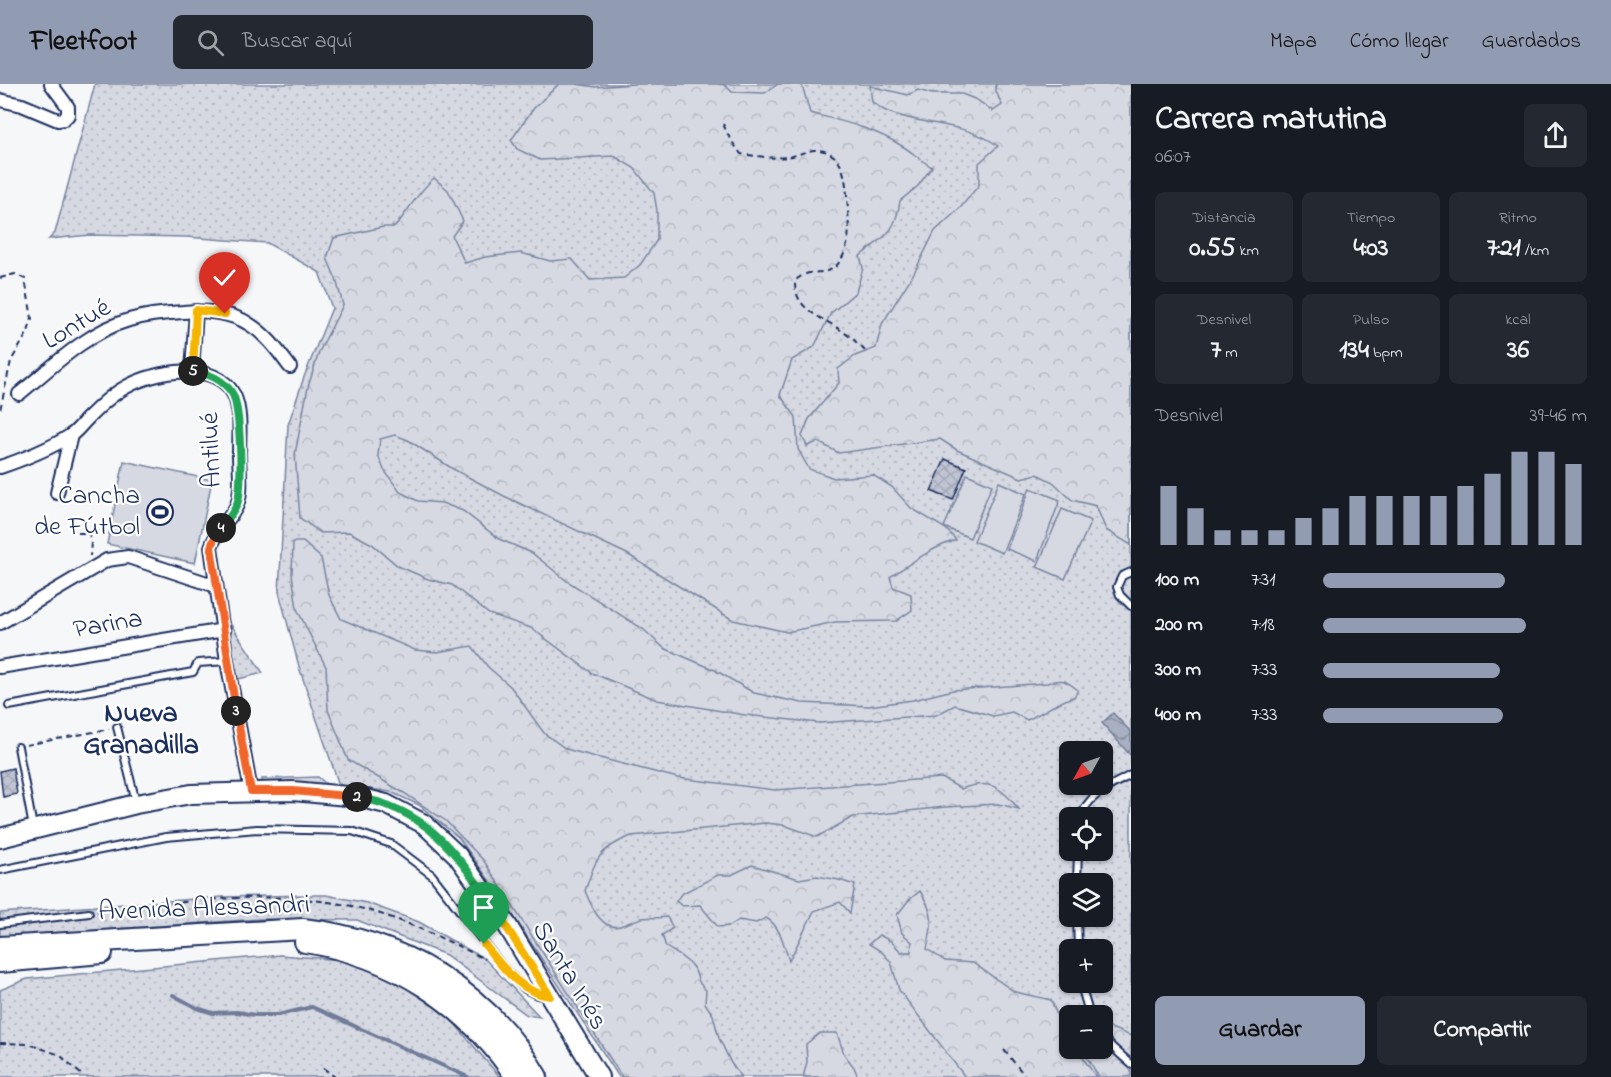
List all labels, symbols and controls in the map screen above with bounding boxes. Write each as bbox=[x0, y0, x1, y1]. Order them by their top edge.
search box bbox=[173, 15, 593, 69]
text: Fleetfoot bbox=[30, 22, 137, 63]
icon: search bbox=[194, 26, 227, 59]
text: Buscar aquí bbox=[242, 26, 352, 58]
text: Mapa bbox=[1270, 27, 1317, 57]
text: Cómo llegar bbox=[1350, 27, 1448, 57]
text: Guardados bbox=[1481, 27, 1581, 57]
text: Carrera matutina bbox=[1155, 96, 1387, 144]
button: share bbox=[1524, 104, 1587, 167]
text: 06:07 bbox=[1155, 143, 1191, 172]
text: Distancia bbox=[1192, 206, 1256, 230]
text: Tiempo bbox=[1347, 206, 1395, 230]
text: Ritmo bbox=[1499, 206, 1537, 230]
text: 0.55 bbox=[1189, 230, 1235, 268]
text: 4:03 bbox=[1354, 230, 1388, 268]
text: 7:21 bbox=[1487, 230, 1521, 268]
text: km bbox=[1235, 239, 1259, 263]
text: /km bbox=[1521, 239, 1549, 263]
pin bbox=[199, 252, 250, 314]
icon: check bbox=[208, 261, 241, 294]
street label: Lontué bbox=[35, 289, 119, 361]
text: Desnivel bbox=[1197, 308, 1251, 332]
text: Pulso bbox=[1353, 308, 1389, 332]
text: kcal bbox=[1505, 308, 1531, 332]
text: 7 bbox=[1210, 332, 1221, 370]
text: 134 bbox=[1339, 332, 1369, 370]
text: 36 bbox=[1507, 332, 1529, 370]
text: m bbox=[1221, 341, 1238, 365]
text: bpm bbox=[1369, 341, 1403, 365]
pin: 5 bbox=[178, 356, 208, 386]
text: 5 bbox=[188, 359, 198, 383]
text: Desnivel bbox=[1155, 402, 1223, 431]
text: 39–46 m bbox=[1529, 402, 1587, 431]
street label: Antilué bbox=[191, 411, 233, 489]
place label: Cancha de Fútbol bbox=[34, 477, 140, 547]
sports icon: Cancha de Fútbol bbox=[145, 497, 175, 527]
pin: 4 bbox=[206, 513, 236, 543]
text: 4 bbox=[218, 516, 224, 540]
text: 100 m bbox=[1155, 566, 1199, 595]
text: 7:31 bbox=[1251, 566, 1276, 595]
street label: Parina bbox=[70, 600, 146, 650]
text: 200 m bbox=[1155, 611, 1203, 640]
text: 7:18 bbox=[1251, 611, 1275, 640]
text: 300 m bbox=[1155, 656, 1201, 685]
text: 7:33 bbox=[1251, 656, 1277, 685]
district label: Nueva Granadilla bbox=[83, 694, 199, 767]
pin: 3 bbox=[221, 696, 251, 726]
text: 3 bbox=[233, 699, 239, 723]
text: 400 m bbox=[1155, 701, 1201, 730]
text: 7:33 bbox=[1251, 701, 1277, 730]
north arrow bbox=[1059, 741, 1113, 795]
map controls bbox=[1059, 741, 1113, 1059]
pin: 2 bbox=[342, 782, 372, 812]
text: 2 bbox=[353, 785, 361, 809]
button: locate bbox=[1059, 807, 1113, 861]
button: layers bbox=[1059, 873, 1113, 927]
pin bbox=[458, 882, 509, 944]
street label: Avenida Alessandri bbox=[98, 886, 310, 932]
icon: arrive bbox=[467, 891, 500, 924]
street label: Santa Inés bbox=[521, 914, 617, 1038]
button: + bbox=[1059, 939, 1113, 993]
button: Guardar bbox=[1155, 996, 1365, 1065]
button: Compartir bbox=[1377, 996, 1587, 1065]
button: − bbox=[1059, 1005, 1113, 1059]

